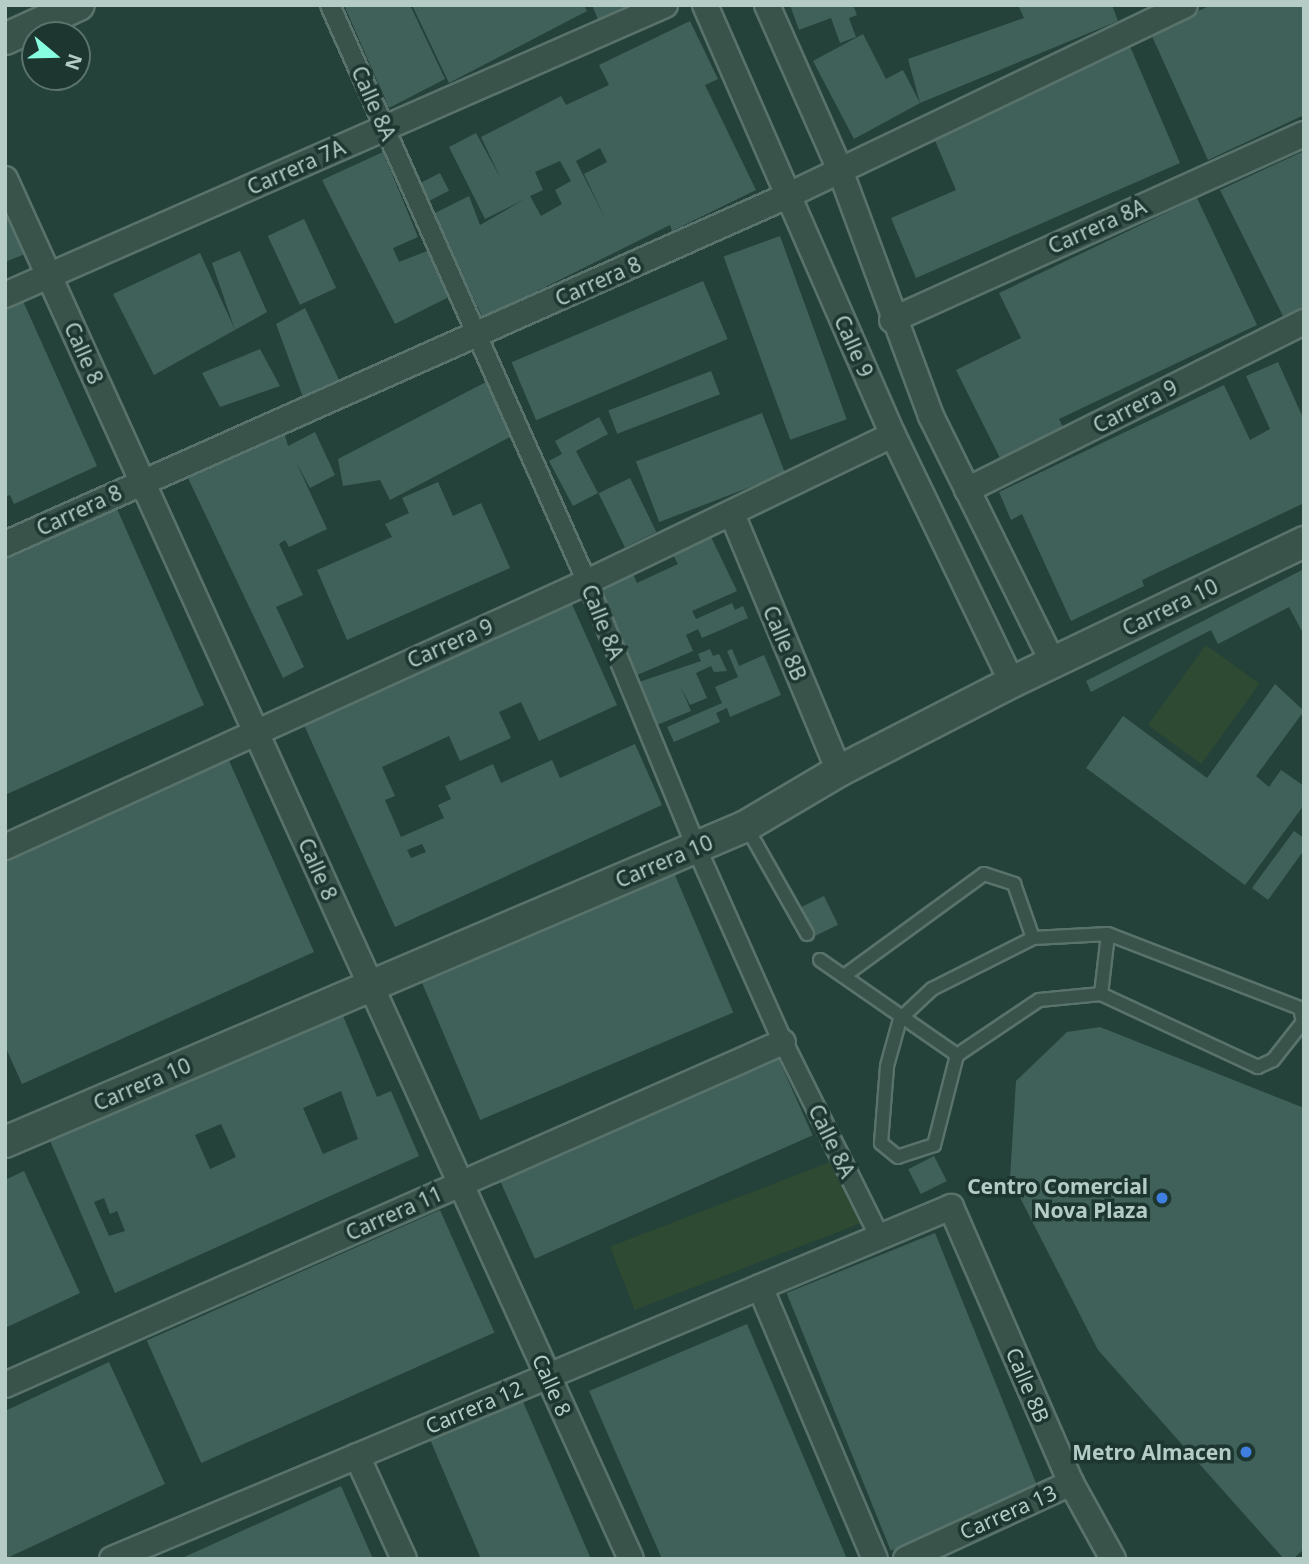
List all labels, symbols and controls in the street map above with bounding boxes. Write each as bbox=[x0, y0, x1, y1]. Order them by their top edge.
north arrow bbox=[21, 21, 91, 91]
text: N bbox=[59, 51, 89, 74]
street label: Calle 8A bbox=[346, 62, 402, 144]
street label: Carrera 7A bbox=[243, 134, 349, 200]
street label: Carrera 8A bbox=[1044, 193, 1150, 259]
street label: Carrera 8 bbox=[551, 251, 645, 311]
street label: Calle 9 bbox=[829, 311, 879, 381]
street label: Calle 8 bbox=[59, 318, 109, 388]
street label: Carrera 9 bbox=[1089, 374, 1181, 438]
street label: Carrera 8 bbox=[32, 479, 126, 541]
street label: Carrera 10 bbox=[1118, 573, 1222, 641]
street label: Calle 8A bbox=[577, 581, 629, 663]
street label: Calle 8B bbox=[758, 602, 812, 684]
street label: Carrera 9 bbox=[403, 613, 497, 673]
street label: Carrera 10 bbox=[612, 829, 716, 893]
street label: Calle 8 bbox=[293, 834, 343, 904]
street label: Carrera 10 bbox=[90, 1052, 194, 1116]
street label: Calle 8A bbox=[803, 1100, 861, 1182]
place label: Centro Comercial Nova Plaza bbox=[967, 1173, 1148, 1223]
street label: Carrera 11 bbox=[342, 1180, 446, 1246]
marker: Centro Comercial Nova Plaza bbox=[1154, 1190, 1170, 1206]
street label: Calle 8B bbox=[1001, 1344, 1055, 1426]
street label: Calle 8 bbox=[527, 1350, 577, 1420]
street label: Carrera 12 bbox=[422, 1375, 526, 1439]
place label: Metro Almacen bbox=[1072, 1439, 1232, 1465]
marker: Metro Almacen bbox=[1238, 1444, 1254, 1460]
street label: Carrera 13 bbox=[956, 1479, 1060, 1545]

